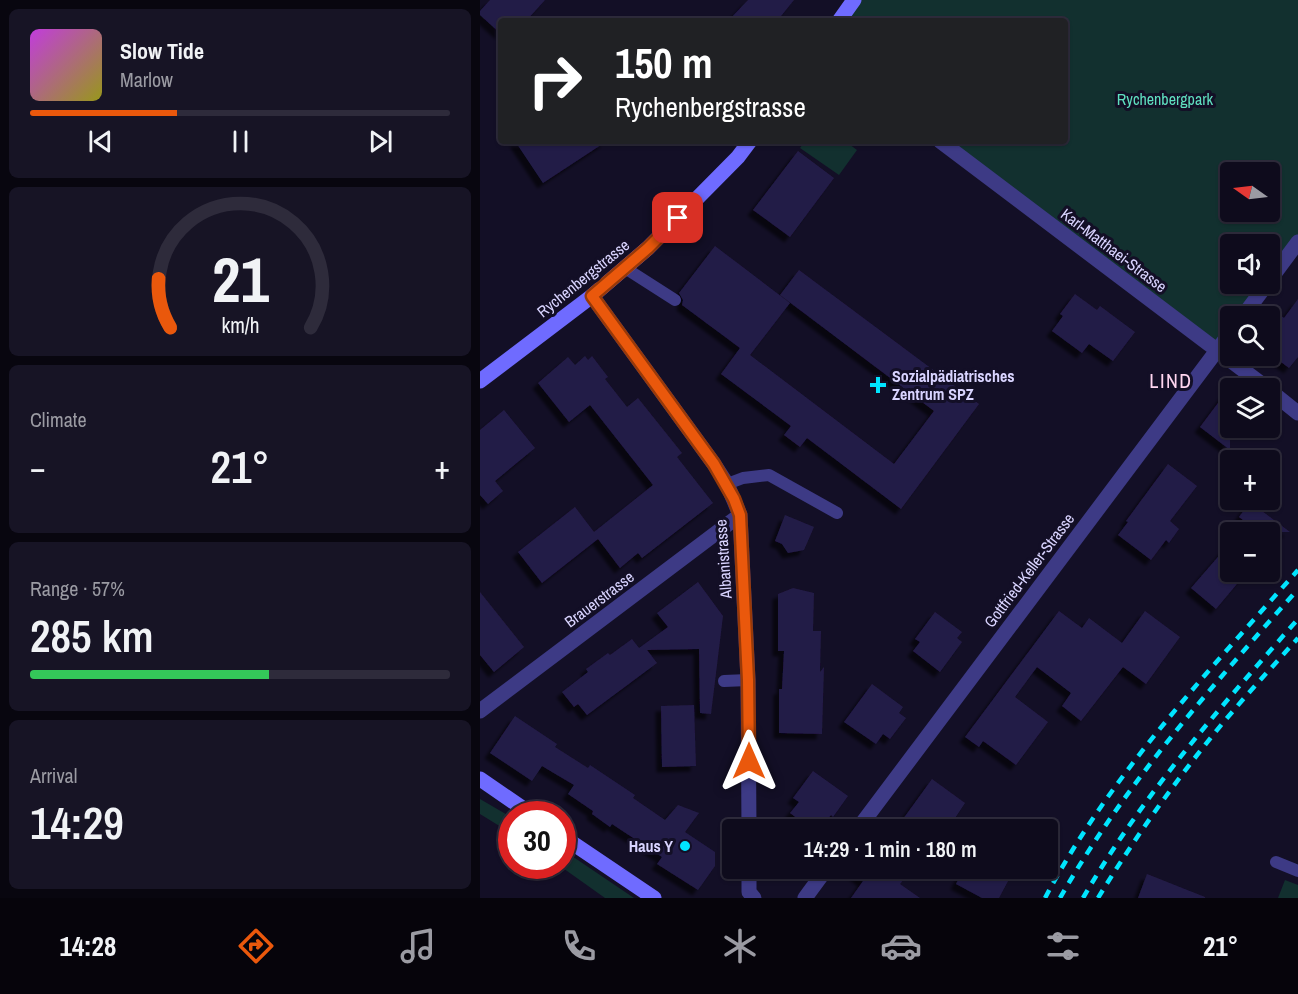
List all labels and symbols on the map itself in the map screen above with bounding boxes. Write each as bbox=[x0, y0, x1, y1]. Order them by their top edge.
park label: Rychenbergpark bbox=[1117, 88, 1214, 110]
north arrow bbox=[1220, 162, 1280, 222]
pin bbox=[652, 192, 703, 243]
street label: Karl-Matthaei-Strasse bbox=[1056, 203, 1172, 297]
street label: Rychenbergstrasse bbox=[532, 234, 634, 322]
place label: Sozialpädiatrisches Zentrum SPZ bbox=[892, 365, 1015, 405]
district label: LIND bbox=[1149, 367, 1193, 394]
marker: Sozialpädiatrisches Zentrum SPZ bbox=[869, 376, 887, 394]
street label: Gottfried-Keller-Strasse bbox=[979, 508, 1079, 632]
street label: Albanistrasse bbox=[709, 519, 737, 600]
street label: Brauerstrasse bbox=[560, 566, 638, 632]
position arrow bbox=[717, 729, 781, 793]
speed limit sign: 30 bbox=[498, 801, 576, 879]
place label: Haus Y bbox=[629, 835, 673, 857]
marker: Haus Y bbox=[678, 839, 692, 853]

